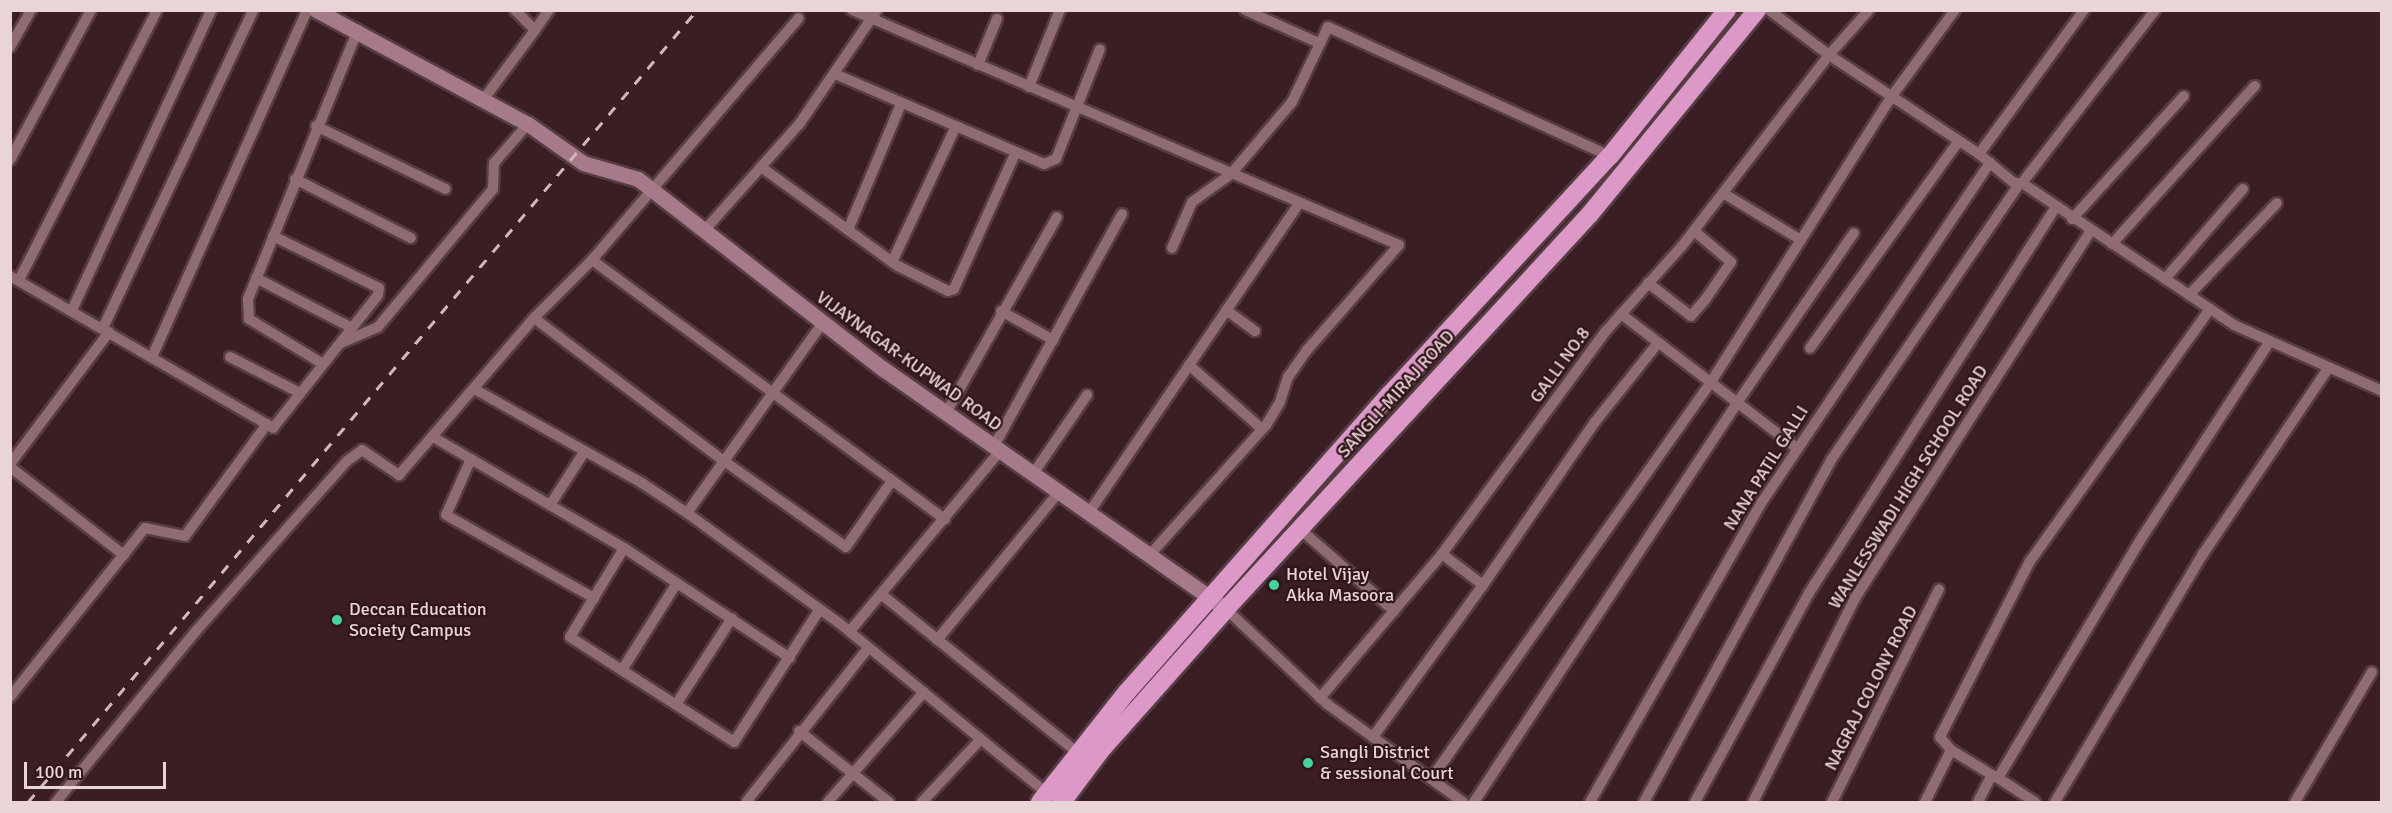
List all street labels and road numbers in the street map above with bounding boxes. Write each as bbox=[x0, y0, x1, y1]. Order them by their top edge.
street label: VIJAYNAGAR-KUPWAD ROAD bbox=[812, 286, 1006, 436]
street label: GALLI NO.8 bbox=[1525, 323, 1595, 407]
street label: SANGLI-MIRAJ ROAD bbox=[1333, 326, 1459, 462]
street label: WANLESSWADI HIGH SCHOOL ROAD bbox=[1824, 361, 1992, 613]
street label: NANA PATIL GALLI bbox=[1719, 402, 1813, 534]
street label: NAGRAJ COLONY ROAD bbox=[1820, 602, 1922, 774]

